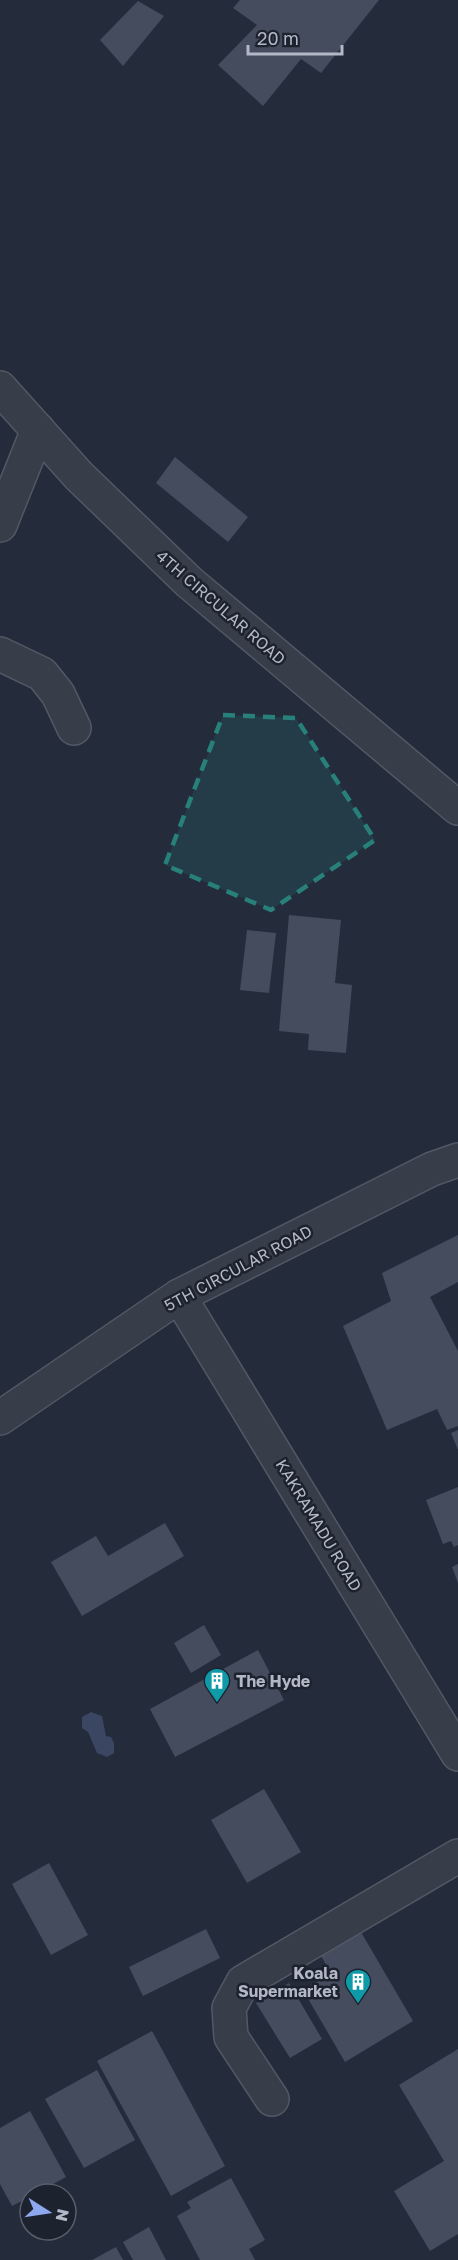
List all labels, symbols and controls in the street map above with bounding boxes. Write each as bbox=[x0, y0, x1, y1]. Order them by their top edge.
scale bar bbox=[248, 18, 342, 56]
text: 20 m bbox=[257, 27, 299, 49]
street label: 4TH CIRCULAR ROAD bbox=[152, 545, 290, 669]
street label: 5TH CIRCULAR ROAD bbox=[161, 1221, 315, 1315]
street label: KAKRAMADU ROAD bbox=[272, 1455, 366, 1595]
building icon: The Hyde bbox=[202, 1666, 232, 1704]
place label: The Hyde bbox=[236, 1671, 310, 1691]
place label: Koala Supermarket bbox=[238, 1963, 338, 2001]
building icon: Koala Supermarket bbox=[343, 1967, 373, 2005]
north arrow bbox=[18, 2182, 78, 2242]
text: N bbox=[52, 2207, 74, 2223]

